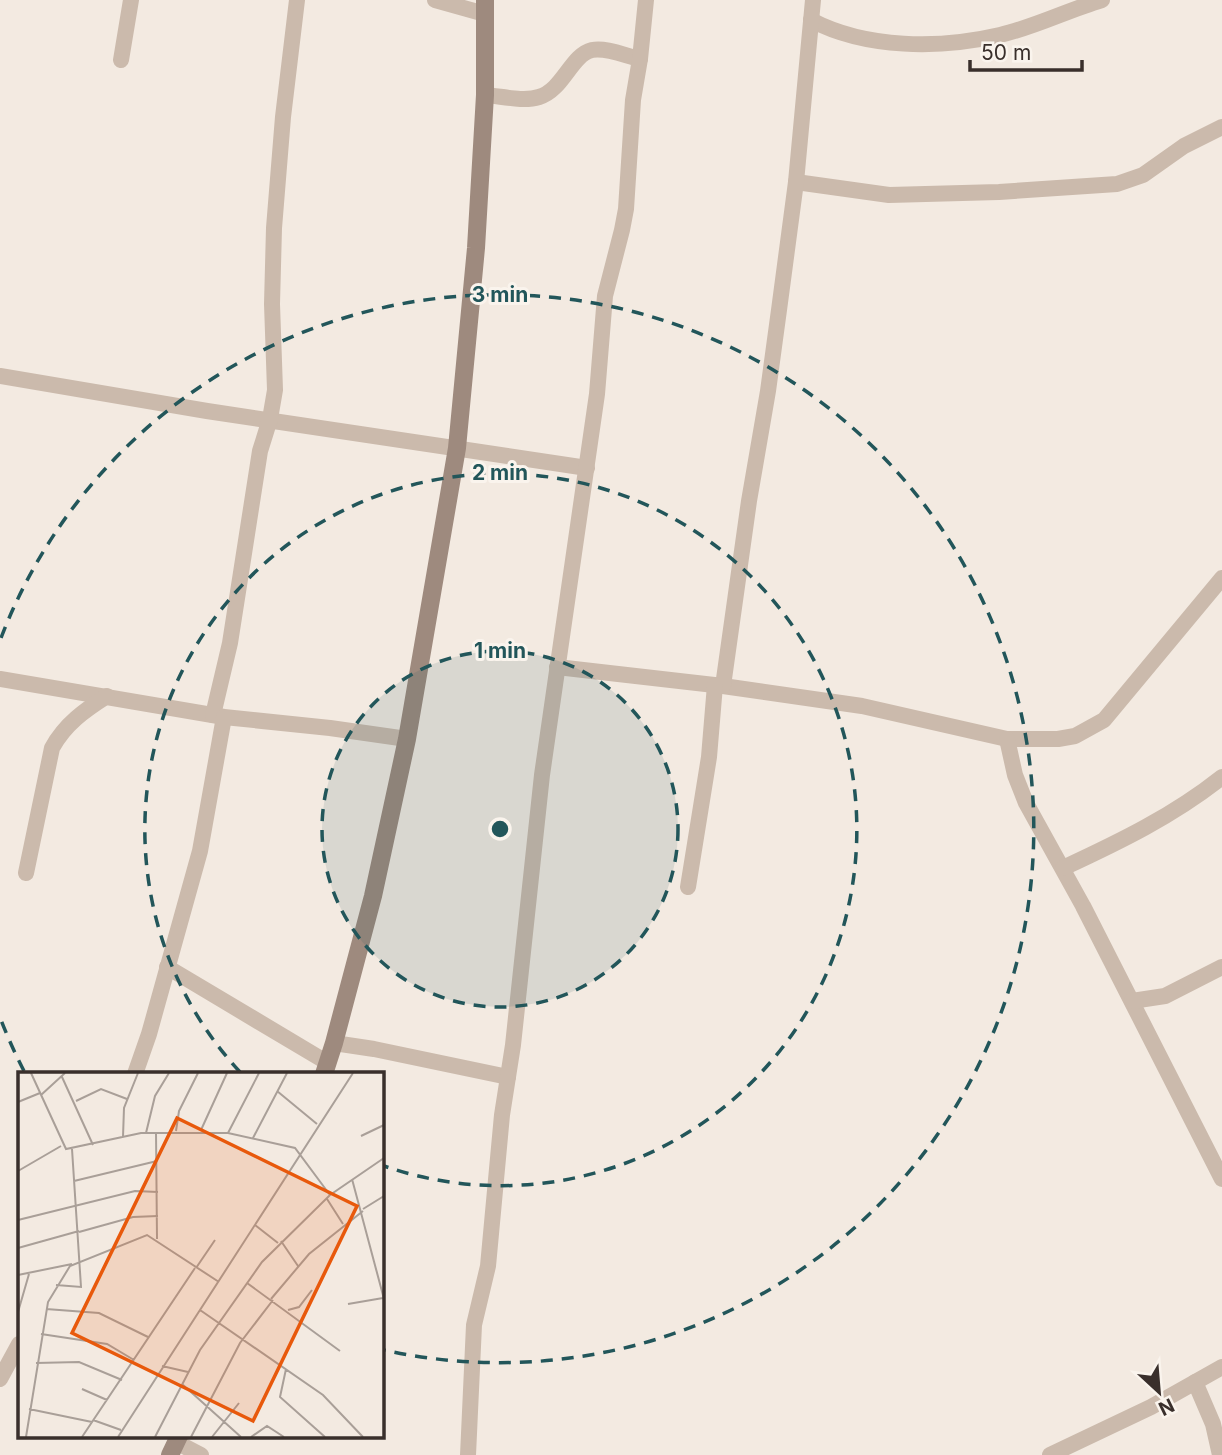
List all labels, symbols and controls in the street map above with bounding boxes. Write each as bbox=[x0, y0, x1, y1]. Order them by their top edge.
scale bar bbox=[970, 28, 1082, 72]
text: 50 m bbox=[981, 40, 1031, 65]
text: 3 min bbox=[472, 282, 528, 307]
text: 2 min bbox=[472, 460, 528, 485]
text: 1 min bbox=[474, 638, 526, 663]
centre of rings bbox=[488, 817, 512, 841]
inset map bbox=[18, 1072, 383, 1438]
north arrow bbox=[1124, 1357, 1194, 1427]
text: N bbox=[1155, 1393, 1178, 1420]

